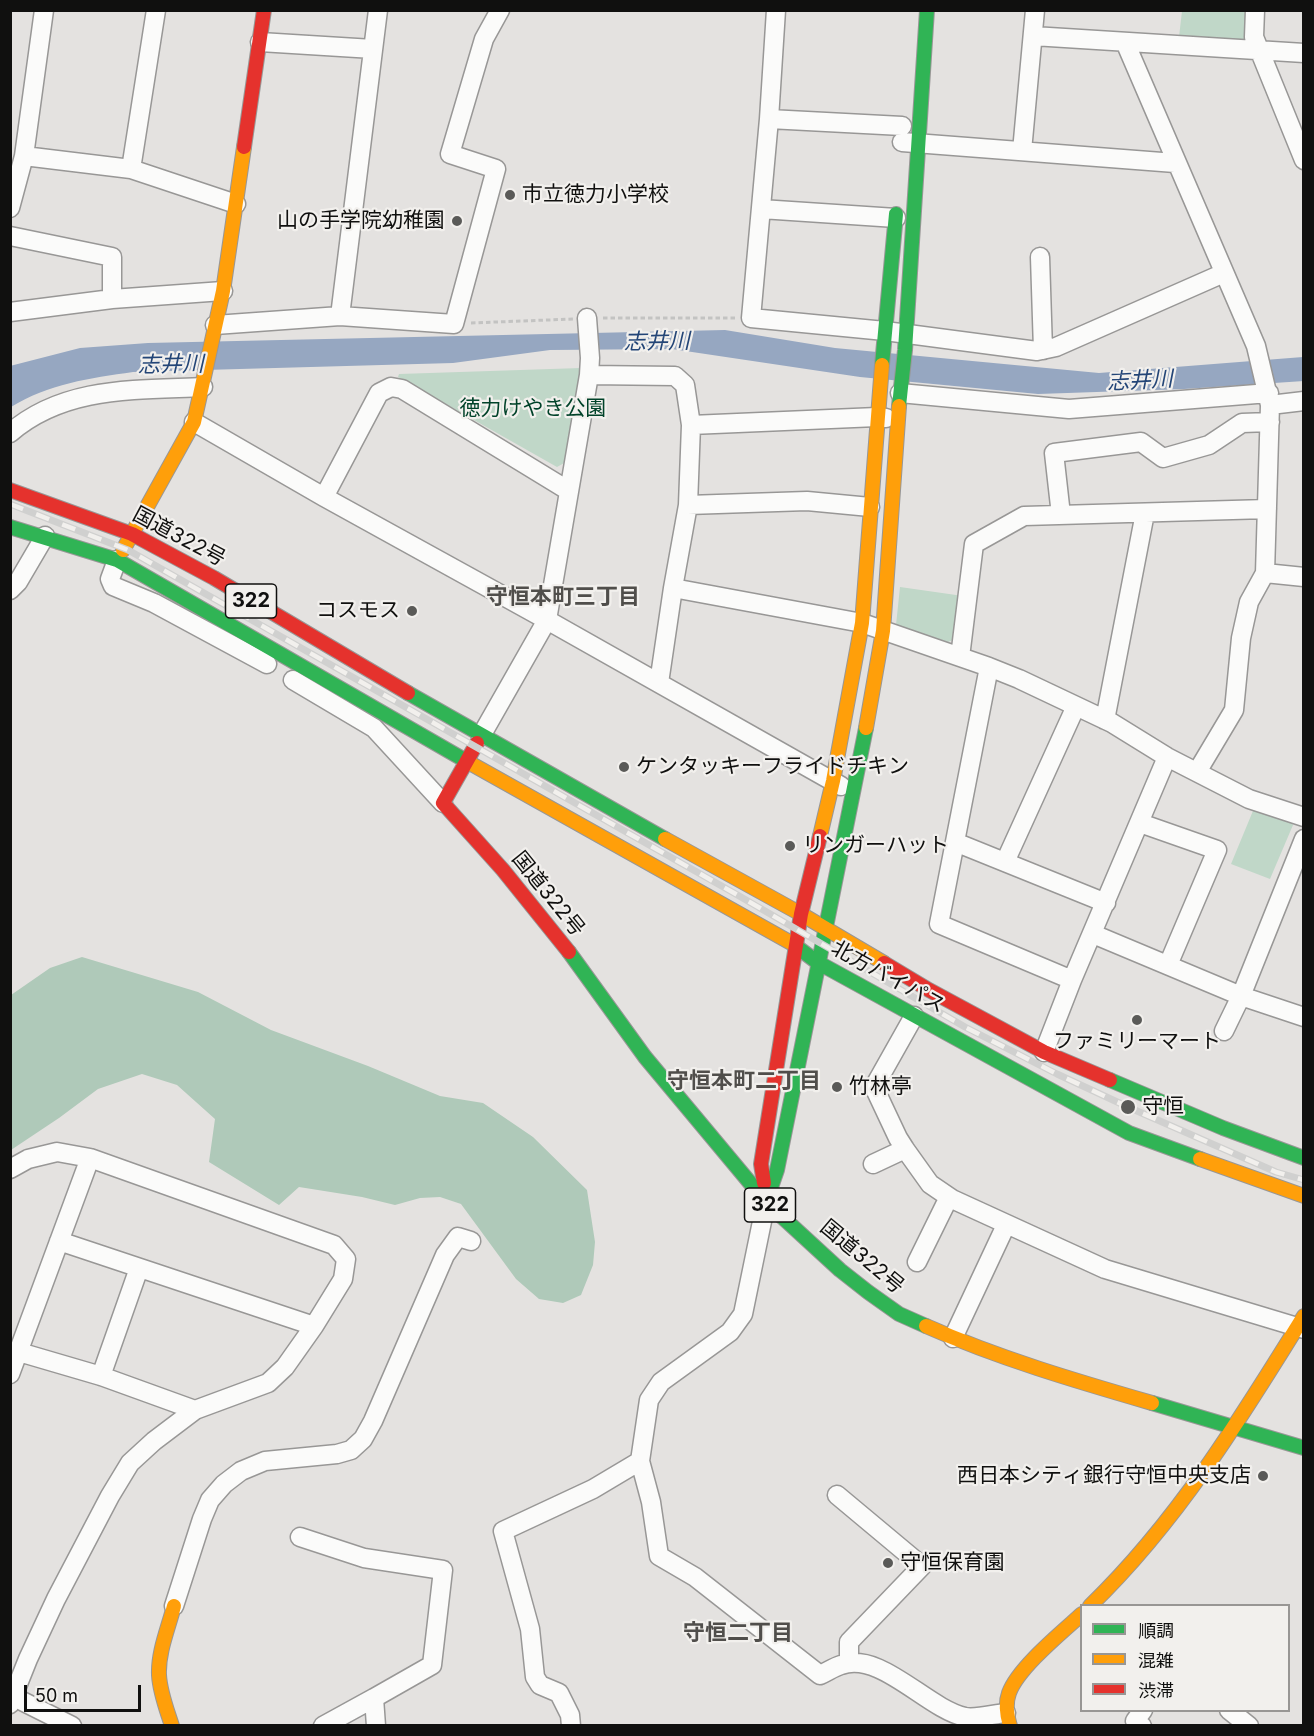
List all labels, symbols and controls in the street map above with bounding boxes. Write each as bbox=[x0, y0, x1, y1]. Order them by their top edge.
place label: 市立徳力小学校 bbox=[522, 182, 669, 208]
marker: 市立徳力小学校 bbox=[503, 188, 517, 202]
place label: 山の手学院幼稚園 bbox=[277, 208, 445, 234]
marker: 山の手学院幼稚園 bbox=[450, 214, 464, 228]
water label: 志井川 bbox=[624, 328, 690, 356]
water label: 志井川 bbox=[138, 351, 204, 379]
water label: 志井川 bbox=[1106, 366, 1174, 396]
park label: 徳力けやき公園 bbox=[460, 396, 606, 422]
street label: 国道322号 bbox=[128, 502, 230, 572]
road number: 322 bbox=[226, 584, 276, 618]
district label: 守恒本町三丁目 bbox=[486, 584, 640, 610]
place label: コスモス bbox=[316, 598, 400, 624]
marker: コスモス bbox=[405, 604, 419, 618]
place label: ケンタッキーフライドチキン bbox=[636, 754, 909, 780]
marker: ケンタッキーフライドチキン bbox=[617, 760, 631, 774]
place label: リンガーハット bbox=[802, 833, 949, 859]
marker: リンガーハット bbox=[783, 839, 797, 853]
street label: 国道322号 bbox=[506, 847, 590, 941]
street label: 北方バイパス bbox=[827, 935, 949, 1019]
marker: ファミリーマート bbox=[1130, 1013, 1144, 1027]
place label: ファミリーマート bbox=[1053, 1029, 1221, 1055]
district label: 守恒本町二丁目 bbox=[667, 1068, 821, 1094]
place label: 竹林亭 bbox=[849, 1074, 912, 1100]
marker: 竹林亭 bbox=[830, 1080, 844, 1094]
place label: 守恒 bbox=[1142, 1094, 1184, 1120]
marker: 守恒 bbox=[1119, 1098, 1137, 1116]
road number: 322 bbox=[744, 1188, 796, 1222]
street label: 国道322号 bbox=[815, 1215, 909, 1299]
place label: 西日本シティ銀行守恒中央支店 bbox=[957, 1463, 1251, 1489]
marker: 西日本シティ銀行守恒中央支店 bbox=[1256, 1469, 1270, 1483]
place label: 守恒保育園 bbox=[900, 1550, 1005, 1576]
marker: 守恒保育園 bbox=[881, 1556, 895, 1570]
legend bbox=[1080, 1604, 1290, 1712]
district label: 守恒二丁目 bbox=[683, 1620, 793, 1646]
text: 順調 bbox=[1138, 1620, 1174, 1641]
text: 混雑 bbox=[1138, 1650, 1174, 1671]
scale bar bbox=[27, 1673, 144, 1711]
text: 渋滞 bbox=[1138, 1680, 1174, 1701]
text: 50 m bbox=[35, 1685, 78, 1706]

